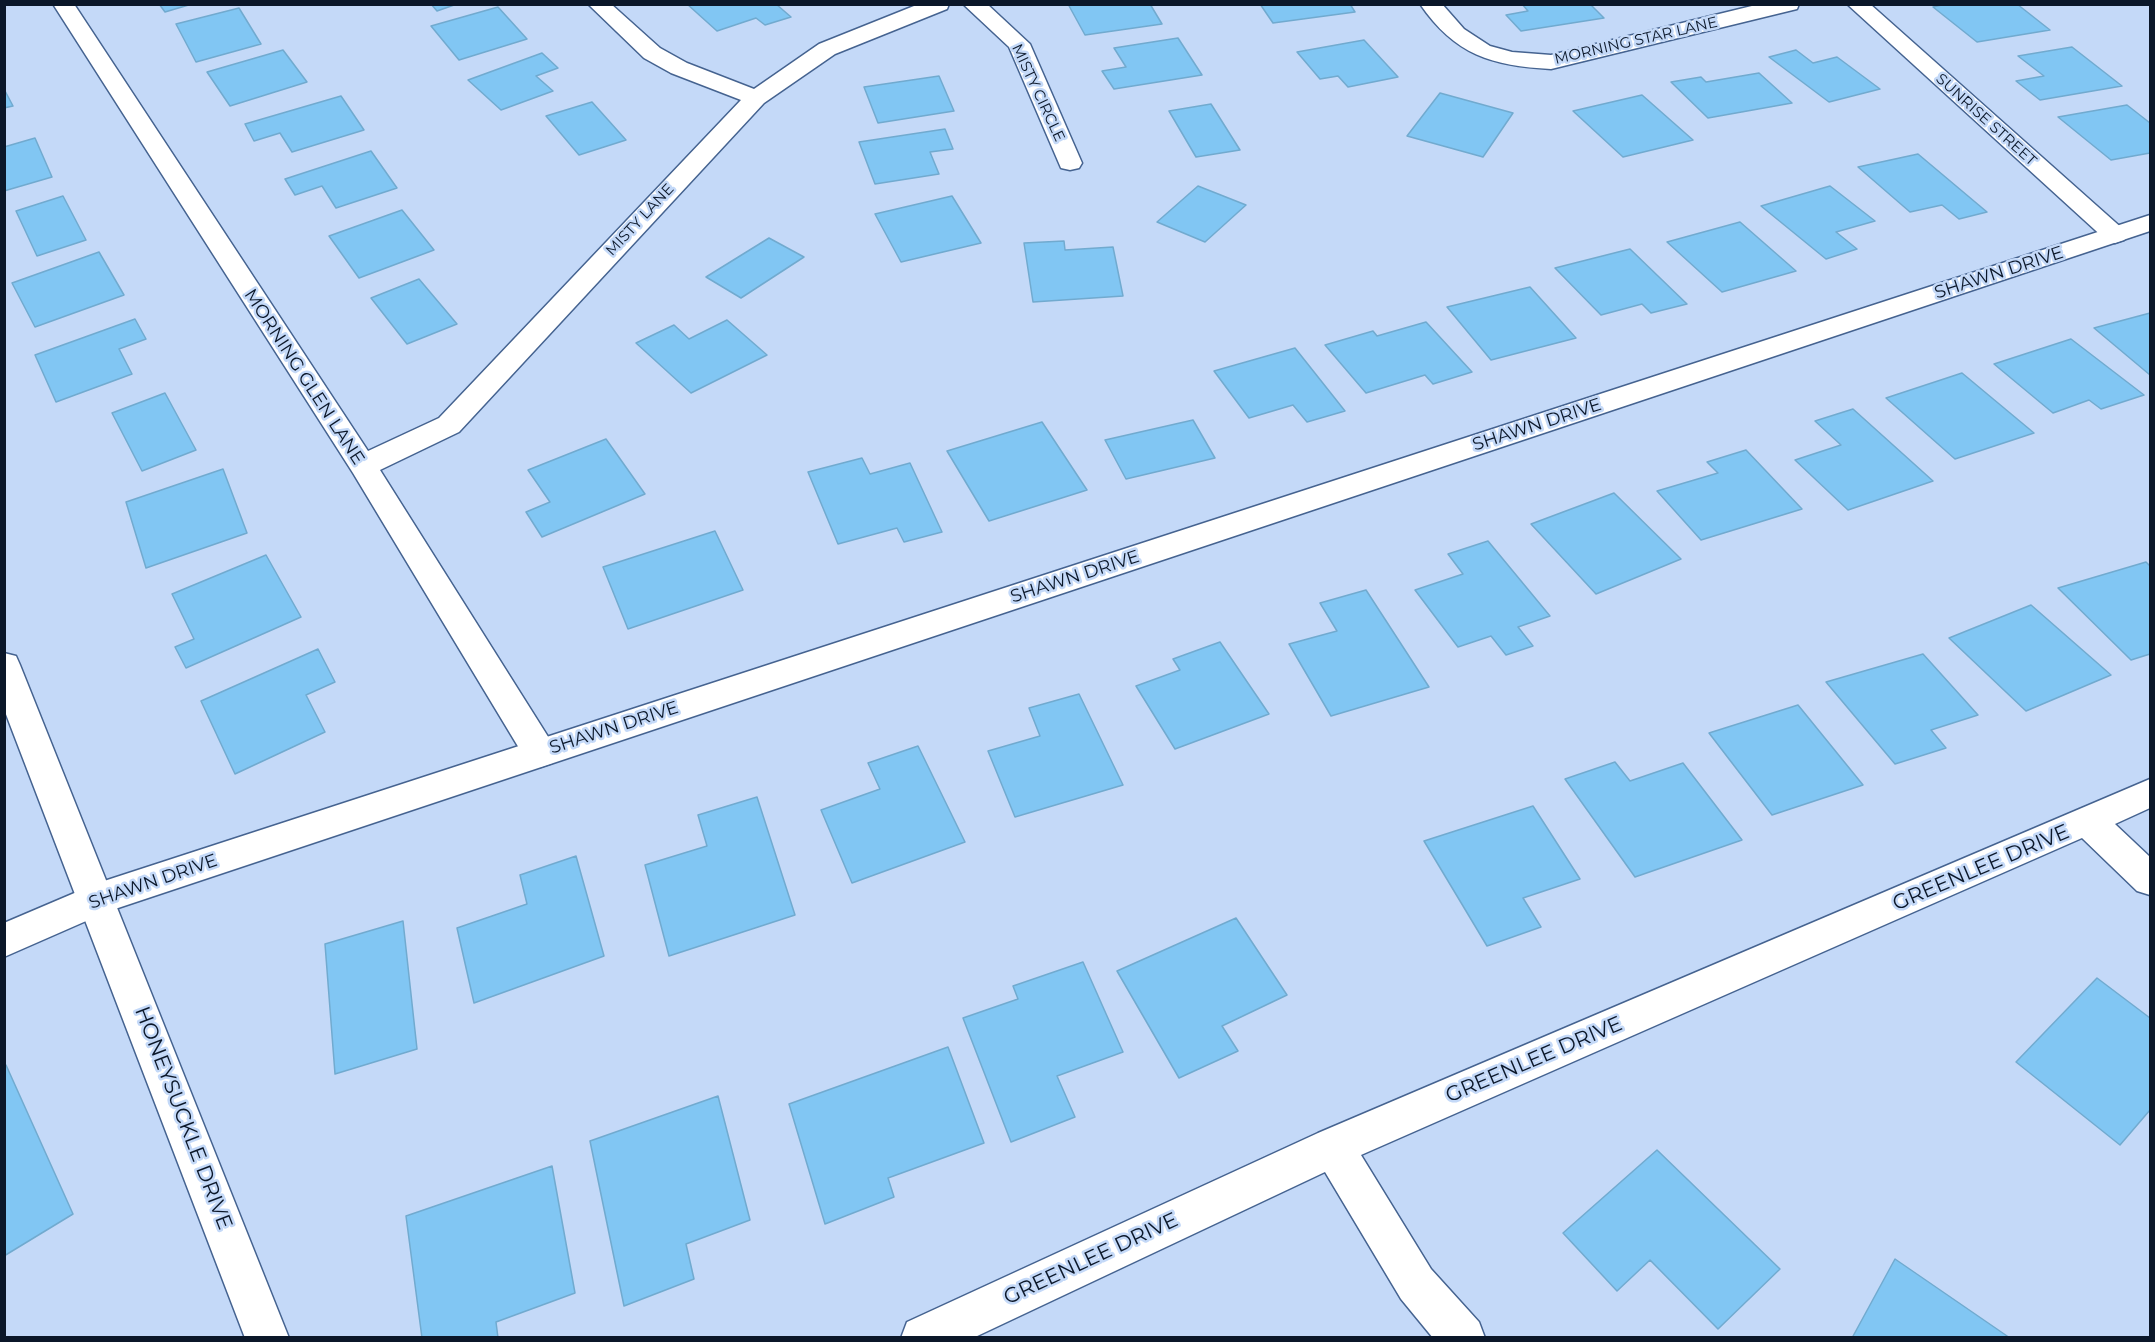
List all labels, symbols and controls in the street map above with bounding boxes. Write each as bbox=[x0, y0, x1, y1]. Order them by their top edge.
street label: MORNING STAR LANE bbox=[1553, 13, 1719, 69]
street label: MISTY CIRCLE bbox=[1008, 41, 1068, 145]
street label: SUNRISE STREET bbox=[1932, 70, 2040, 170]
street label: MISTY LANE bbox=[602, 180, 678, 260]
street label: SHAWN DRIVE bbox=[1932, 242, 2066, 304]
street label: MORNING GLEN LANE bbox=[239, 285, 369, 469]
street label: SHAWN DRIVE bbox=[1470, 394, 1604, 456]
street label: SHAWN DRIVE bbox=[1008, 546, 1142, 608]
street label: SHAWN DRIVE bbox=[547, 697, 681, 759]
street label: GREENLEE DRIVE bbox=[1889, 819, 2073, 917]
street label: SHAWN DRIVE bbox=[86, 850, 220, 914]
street label: HONEYSUCKLE DRIVE bbox=[129, 1003, 237, 1233]
street label: GREENLEE DRIVE bbox=[1442, 1011, 1626, 1109]
street label: GREENLEE DRIVE bbox=[1000, 1208, 1182, 1310]

